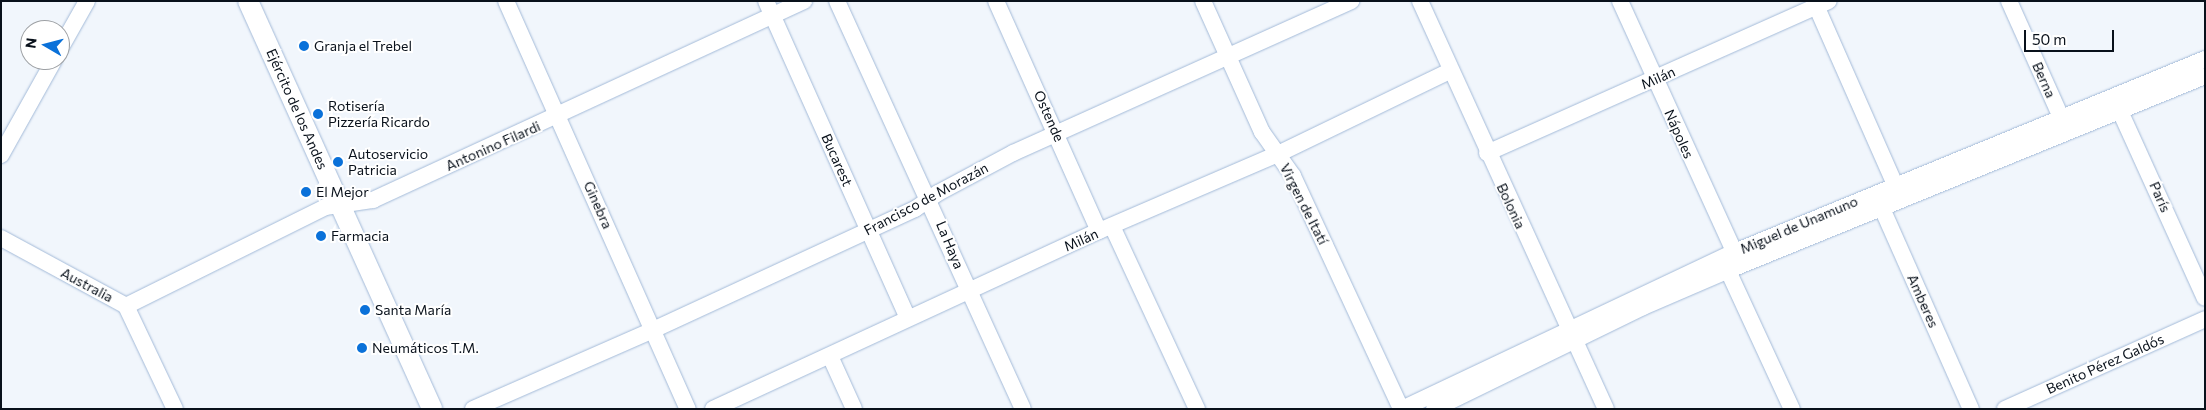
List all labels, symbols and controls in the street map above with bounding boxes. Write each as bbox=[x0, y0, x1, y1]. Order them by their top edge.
north arrow bbox=[20, 20, 70, 70]
scale bar bbox=[2026, 20, 2116, 52]
text: 50 m bbox=[2032, 30, 2066, 48]
text: N bbox=[21, 37, 40, 49]
place label: Granja el Trebel bbox=[314, 38, 412, 54]
marker: Granja el Trebel bbox=[298, 40, 310, 52]
street label: Ejército de los Andes bbox=[263, 46, 331, 172]
street label: Berna bbox=[2029, 60, 2059, 100]
street label: Milán bbox=[1638, 63, 1678, 93]
street label: Ostende bbox=[1030, 88, 1068, 144]
place label: Rotisería Pizzería Ricardo bbox=[328, 98, 430, 130]
street label: Nápoles bbox=[1661, 107, 1697, 161]
marker: Rotisería Pizzería Ricardo bbox=[312, 108, 324, 120]
street label: Antonino Filardi bbox=[443, 118, 543, 174]
street label: Bucarest bbox=[818, 131, 856, 189]
place label: Autoservicio Patricia bbox=[348, 146, 428, 178]
marker: Autoservicio Patricia bbox=[332, 156, 344, 168]
street label: Francisco de Morazán bbox=[861, 159, 991, 239]
street label: Virgen de Itatí bbox=[1276, 161, 1332, 247]
street label: Ginebra bbox=[580, 179, 616, 231]
street label: París bbox=[2146, 179, 2174, 215]
street label: Bolonia bbox=[1493, 181, 1529, 231]
place label: El Mejor bbox=[316, 184, 369, 200]
marker: El Mejor bbox=[300, 186, 312, 198]
street label: Miguel de Unamuno bbox=[1738, 193, 1860, 257]
street label: La Haya bbox=[932, 219, 968, 271]
street label: Milán bbox=[1061, 225, 1101, 255]
place label: Farmacia bbox=[331, 228, 389, 244]
marker: Farmacia bbox=[315, 230, 327, 242]
street label: Australia bbox=[58, 264, 116, 306]
street label: Amberes bbox=[1904, 272, 1942, 330]
place label: Santa María bbox=[375, 302, 451, 318]
marker: Santa María bbox=[359, 304, 371, 316]
street label: Benito Pérez Galdós bbox=[2044, 331, 2166, 397]
place label: Neumáticos T.M. bbox=[372, 340, 479, 356]
marker: Neumáticos T.M. bbox=[356, 342, 368, 354]

